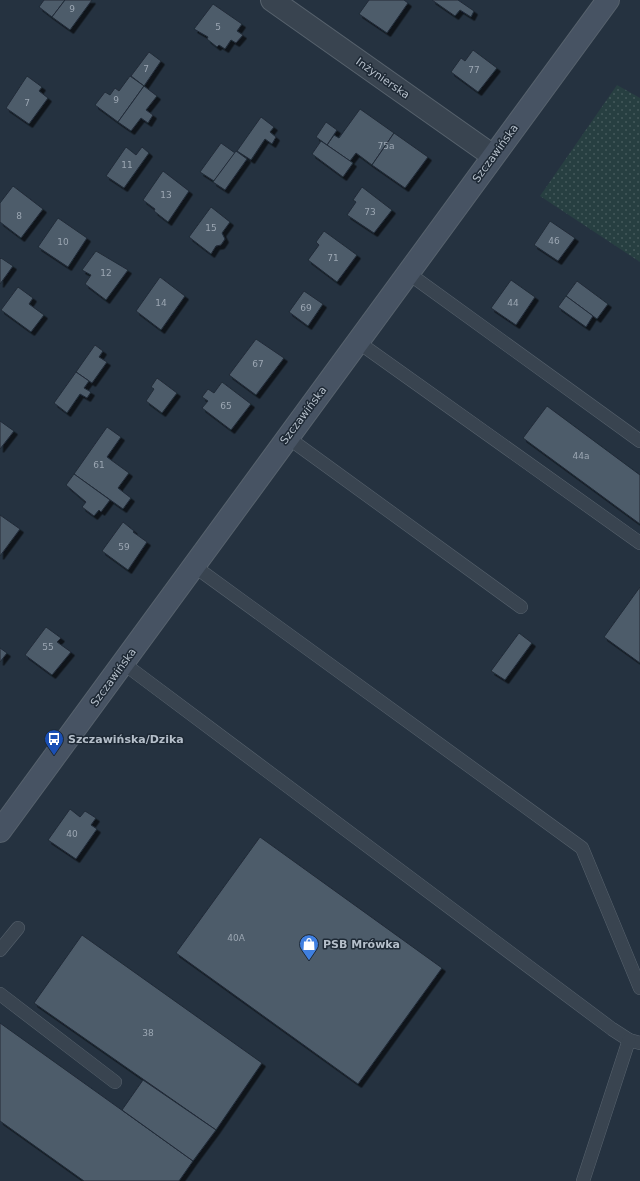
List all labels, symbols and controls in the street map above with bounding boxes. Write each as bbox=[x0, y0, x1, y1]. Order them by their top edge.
house number: 9 bbox=[69, 4, 75, 14]
house number: 5 bbox=[215, 22, 221, 32]
street label: Inżynierska bbox=[353, 55, 412, 102]
house number: 7 bbox=[143, 64, 149, 74]
house number: 77 bbox=[468, 65, 480, 75]
house number: 9 bbox=[113, 95, 119, 105]
house number: 7 bbox=[24, 98, 30, 108]
street label: Szczawińska bbox=[470, 122, 521, 185]
house number: 75a bbox=[378, 141, 394, 151]
house number: 11 bbox=[121, 160, 133, 170]
house number: 13 bbox=[160, 190, 172, 200]
house number: 73 bbox=[364, 207, 376, 217]
house number: 8 bbox=[16, 211, 22, 221]
house number: 15 bbox=[205, 223, 217, 233]
house number: 46 bbox=[548, 236, 560, 246]
house number: 10 bbox=[57, 237, 69, 247]
house number: 71 bbox=[327, 253, 339, 263]
house number: 12 bbox=[100, 268, 112, 278]
house number: 14 bbox=[155, 298, 167, 308]
house number: 44 bbox=[507, 298, 519, 308]
house number: 69 bbox=[300, 303, 312, 313]
house number: 67 bbox=[252, 359, 264, 369]
street label: Szczawińska bbox=[277, 384, 329, 447]
house number: 65 bbox=[220, 401, 232, 411]
house number: 44a bbox=[573, 451, 589, 461]
house number: 61 bbox=[93, 460, 105, 470]
house number: 59 bbox=[118, 542, 130, 552]
house number: 55 bbox=[42, 642, 54, 652]
street label: Szczawińska bbox=[88, 646, 139, 709]
bus stop icon: Szczawińska/Dzika bbox=[43, 728, 65, 756]
place label: Szczawińska/Dzika bbox=[68, 733, 184, 746]
house number: 40 bbox=[66, 829, 78, 839]
house number: 40A bbox=[227, 933, 246, 943]
shop icon: PSB Mrówka bbox=[298, 933, 320, 961]
place label: PSB Mrówka bbox=[323, 938, 400, 951]
house number: 38 bbox=[142, 1028, 154, 1038]

